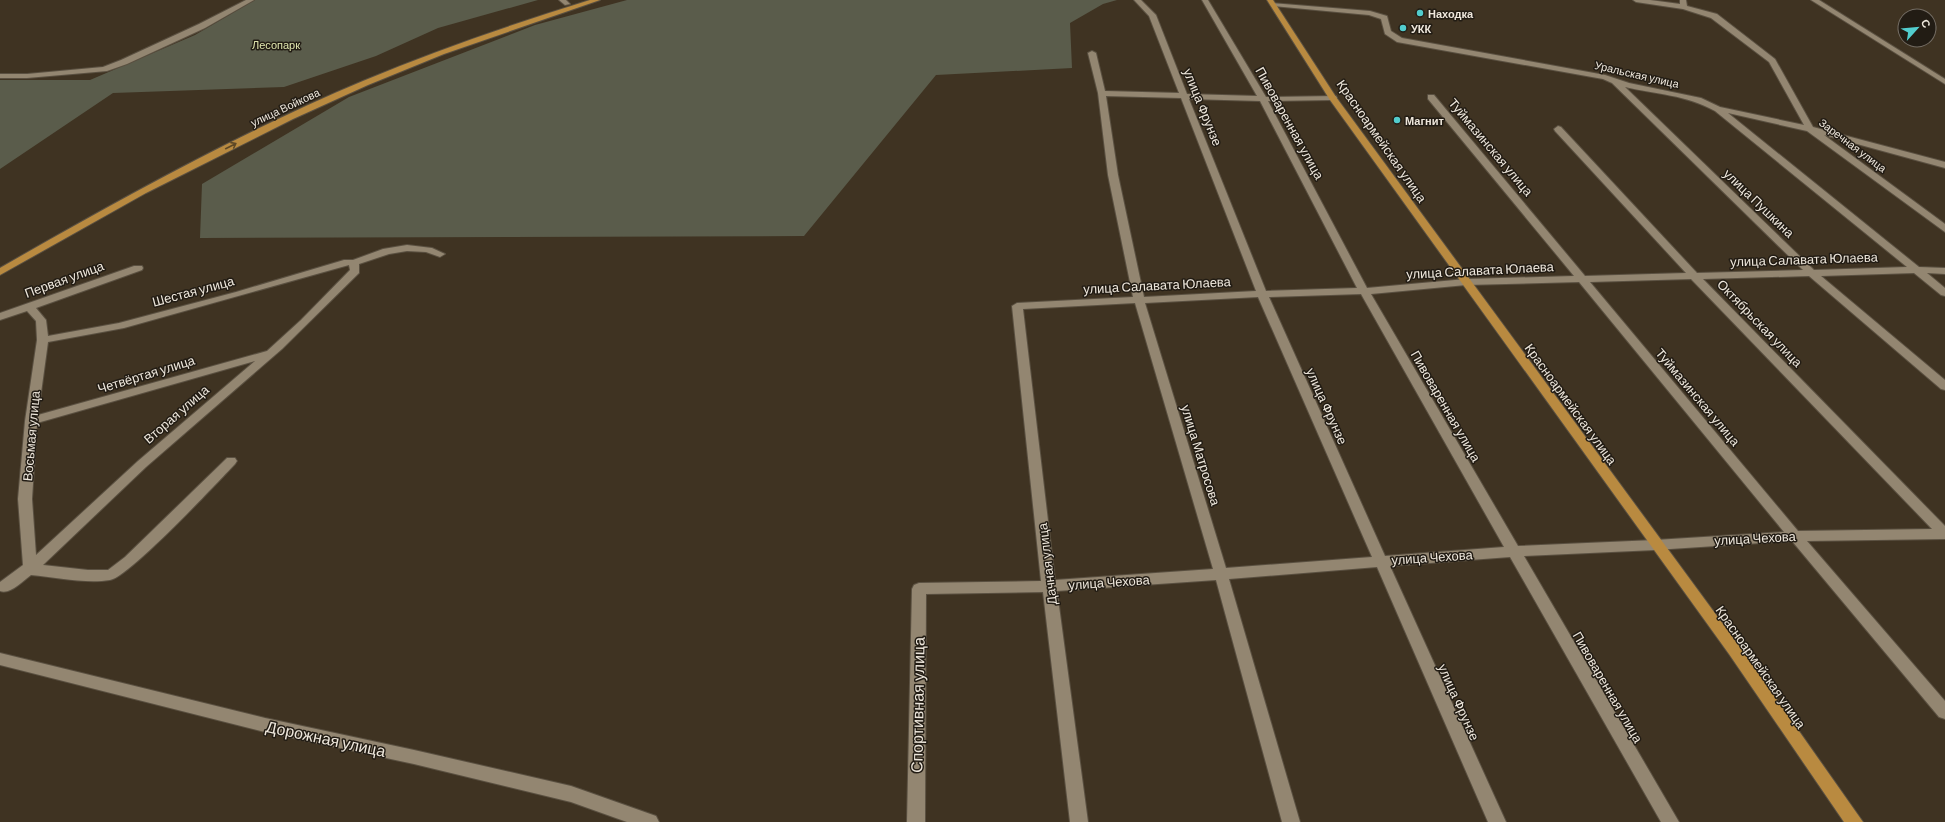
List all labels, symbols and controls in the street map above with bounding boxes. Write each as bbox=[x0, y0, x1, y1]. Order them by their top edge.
place label: Находка bbox=[1428, 7, 1474, 20]
marker: Находка bbox=[1415, 8, 1425, 18]
north arrow bbox=[1897, 8, 1937, 48]
text: С bbox=[1919, 17, 1934, 30]
place label: УКК bbox=[1411, 22, 1432, 35]
marker: УКК bbox=[1398, 23, 1408, 33]
park label: Лесопарк bbox=[252, 38, 300, 51]
street label: Уральская улица bbox=[1594, 58, 1681, 90]
street label: Пивоваренная улица bbox=[1252, 64, 1328, 183]
street label: улица Фрунзе bbox=[1180, 66, 1226, 148]
street label: Красноармейская улица bbox=[1334, 77, 1431, 206]
street label: улица Войкова bbox=[248, 85, 322, 129]
street label: Туймазинская улица bbox=[1446, 95, 1537, 200]
place label: Магнит bbox=[1405, 114, 1444, 127]
marker: Магнит bbox=[1392, 115, 1402, 125]
street label: Заречная улица bbox=[1817, 115, 1890, 175]
one-way arrow bbox=[224, 142, 236, 149]
street label: улица Пушкина bbox=[1720, 165, 1798, 241]
street label: улица Салавата Юлаева bbox=[1730, 248, 1879, 270]
street label: Первая улица bbox=[22, 257, 107, 301]
street label: улица Салавата Юлаева bbox=[1406, 258, 1555, 282]
street label: Шестая улица bbox=[150, 272, 236, 310]
street label: улица Салавата Юлаева bbox=[1083, 273, 1232, 297]
street label: Октябрьская улица bbox=[1714, 276, 1806, 371]
street label: Красноармейская улица bbox=[1522, 340, 1621, 468]
street label: Туймазинская улица bbox=[1653, 345, 1744, 450]
street label: Пивоваренная улица bbox=[1408, 347, 1485, 465]
street label: Четвёртая улица bbox=[95, 351, 197, 396]
street label: улица Фрунзе bbox=[1303, 365, 1351, 447]
street label: Вторая улица bbox=[140, 381, 212, 447]
street label: Восьмая улица bbox=[19, 389, 43, 482]
street label: улица Матросова bbox=[1178, 403, 1224, 508]
street label: Дачная улица bbox=[1034, 521, 1060, 606]
street label: улица Чехова bbox=[1714, 528, 1797, 548]
street label: улица Чехова bbox=[1391, 546, 1474, 568]
street label: улица Чехова bbox=[1068, 571, 1151, 593]
street label: Красноармейская улица bbox=[1713, 603, 1810, 732]
street label: Пивоваренная улица bbox=[1570, 628, 1647, 746]
street label: Спортивная улица bbox=[906, 637, 928, 773]
street label: улица Фрунзе bbox=[1435, 661, 1483, 743]
street label: Дорожная улица bbox=[264, 716, 388, 760]

